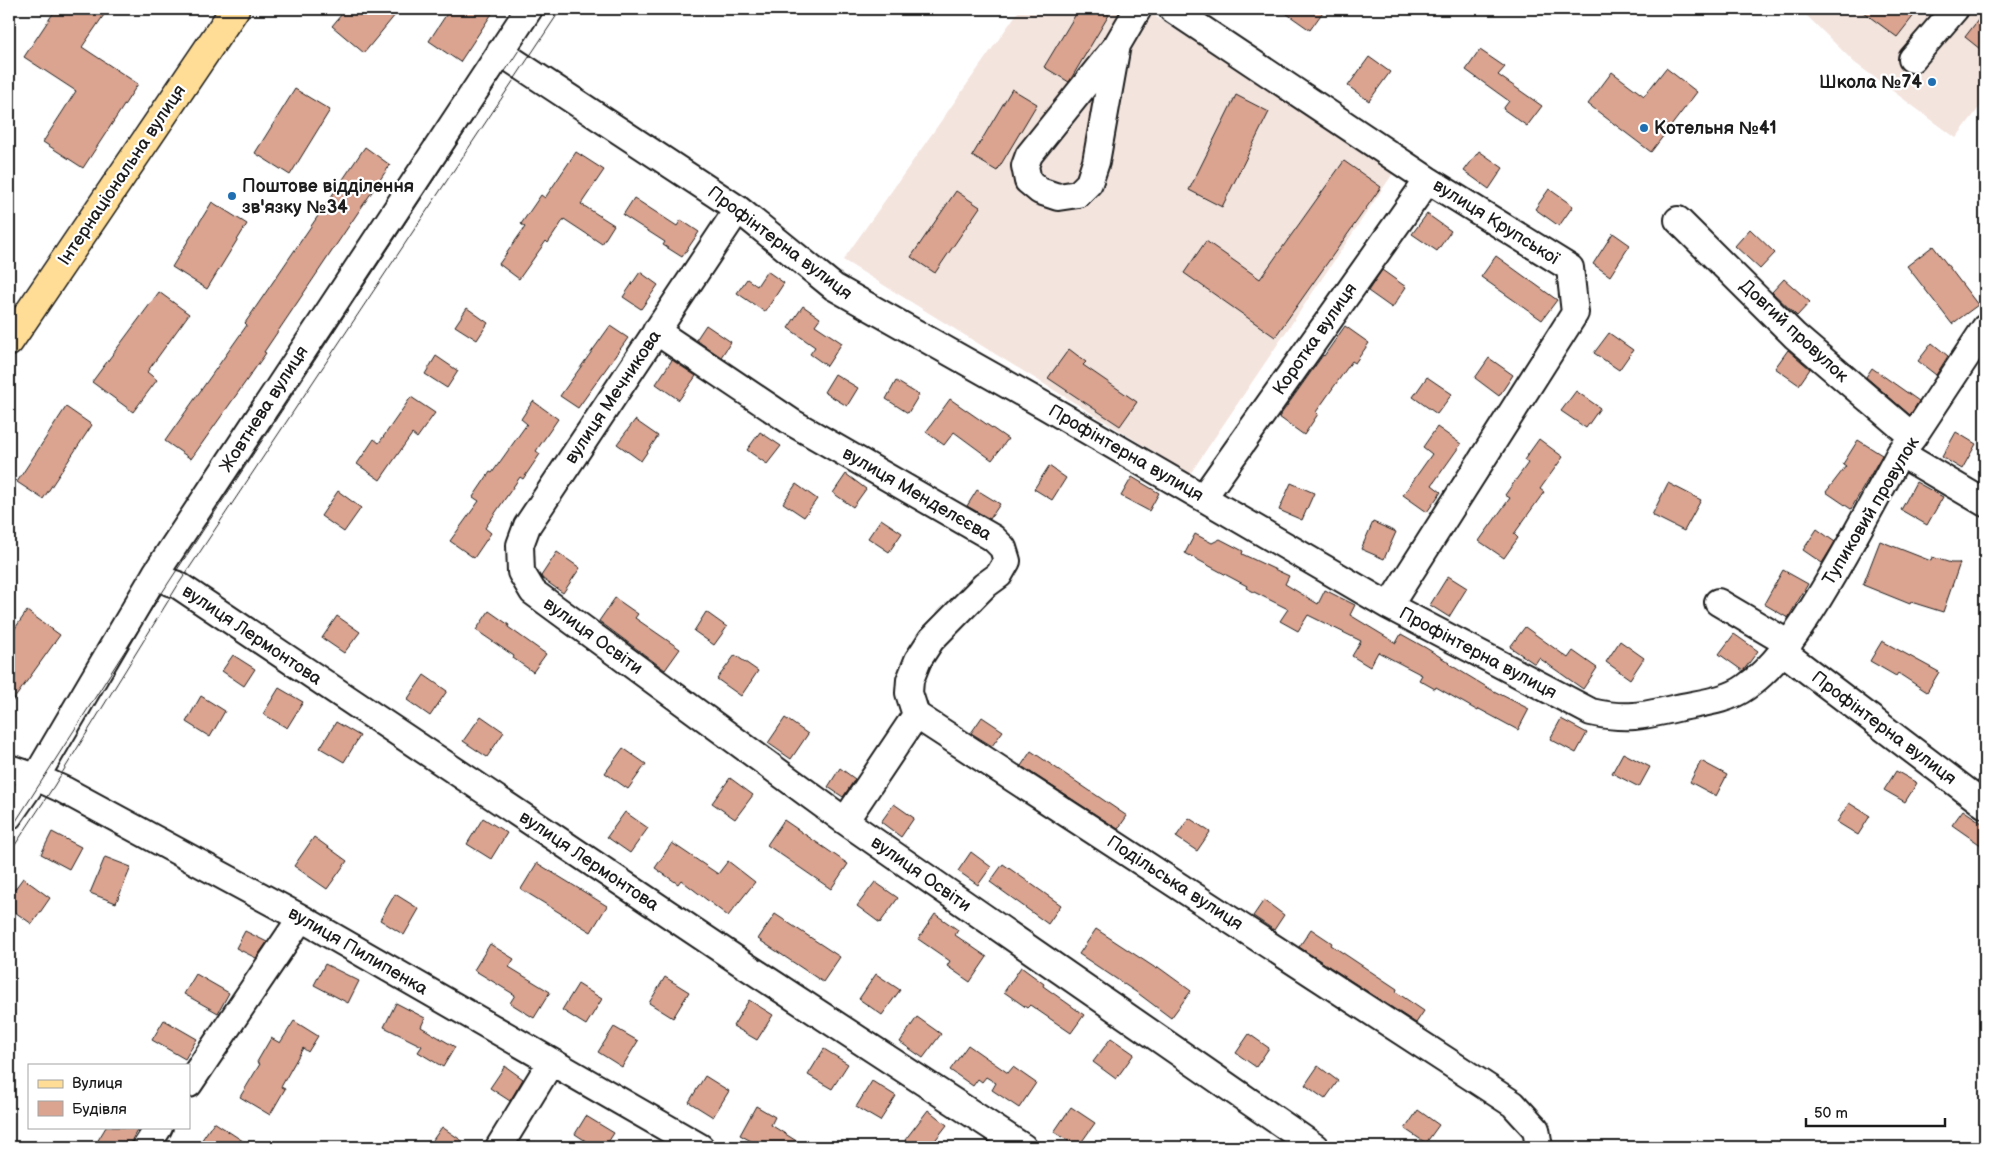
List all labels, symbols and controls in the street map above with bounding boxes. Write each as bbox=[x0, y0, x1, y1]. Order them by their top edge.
place label: Школа №74 bbox=[1819, 72, 1922, 93]
marker: Школа №74 bbox=[1926, 76, 1938, 88]
street label: Інтернаціональна вулиця bbox=[54, 81, 190, 269]
place label: Котельня №41 bbox=[1654, 118, 1777, 139]
marker: Котельня №41 bbox=[1638, 122, 1650, 134]
street label: вулиця Крупської bbox=[1429, 175, 1563, 270]
place label: Поштове відділення зв'язку №34 bbox=[242, 176, 414, 218]
street label: Профінтерна вулиця bbox=[704, 182, 856, 304]
marker: Поштове відділення зв'язку №34 bbox=[226, 190, 238, 202]
street label: Довгий провулок bbox=[1735, 275, 1853, 387]
street label: Коротка вулиця bbox=[1269, 279, 1361, 399]
street label: вулиця Мечникова bbox=[560, 326, 666, 468]
street label: Жовтнева вулиця bbox=[215, 342, 313, 476]
street label: Профінтерна вулиця bbox=[1045, 400, 1207, 506]
street label: Тупиковий провулок bbox=[1818, 433, 1924, 589]
street label: вулиця Менделєєва bbox=[839, 443, 996, 545]
street label: вулиця Лермонтова bbox=[178, 580, 326, 690]
street label: вулиця Освіти bbox=[539, 593, 647, 679]
street label: Профінтерна вулиця bbox=[1396, 603, 1560, 703]
street label: Профінтерна вулиця bbox=[1808, 667, 1960, 789]
street label: вулиця Лермонтова bbox=[515, 806, 663, 916]
street label: Подільська вулиця bbox=[1103, 831, 1247, 935]
street label: вулиця Освіти bbox=[867, 832, 975, 916]
street label: вулиця Пилипенка bbox=[284, 902, 432, 1000]
legend bbox=[28, 1064, 190, 1128]
text: Вулиця bbox=[72, 1074, 123, 1093]
scale bar bbox=[1806, 1096, 1945, 1128]
text: Будівля bbox=[72, 1100, 127, 1119]
text: 50 m bbox=[1814, 1104, 1848, 1123]

